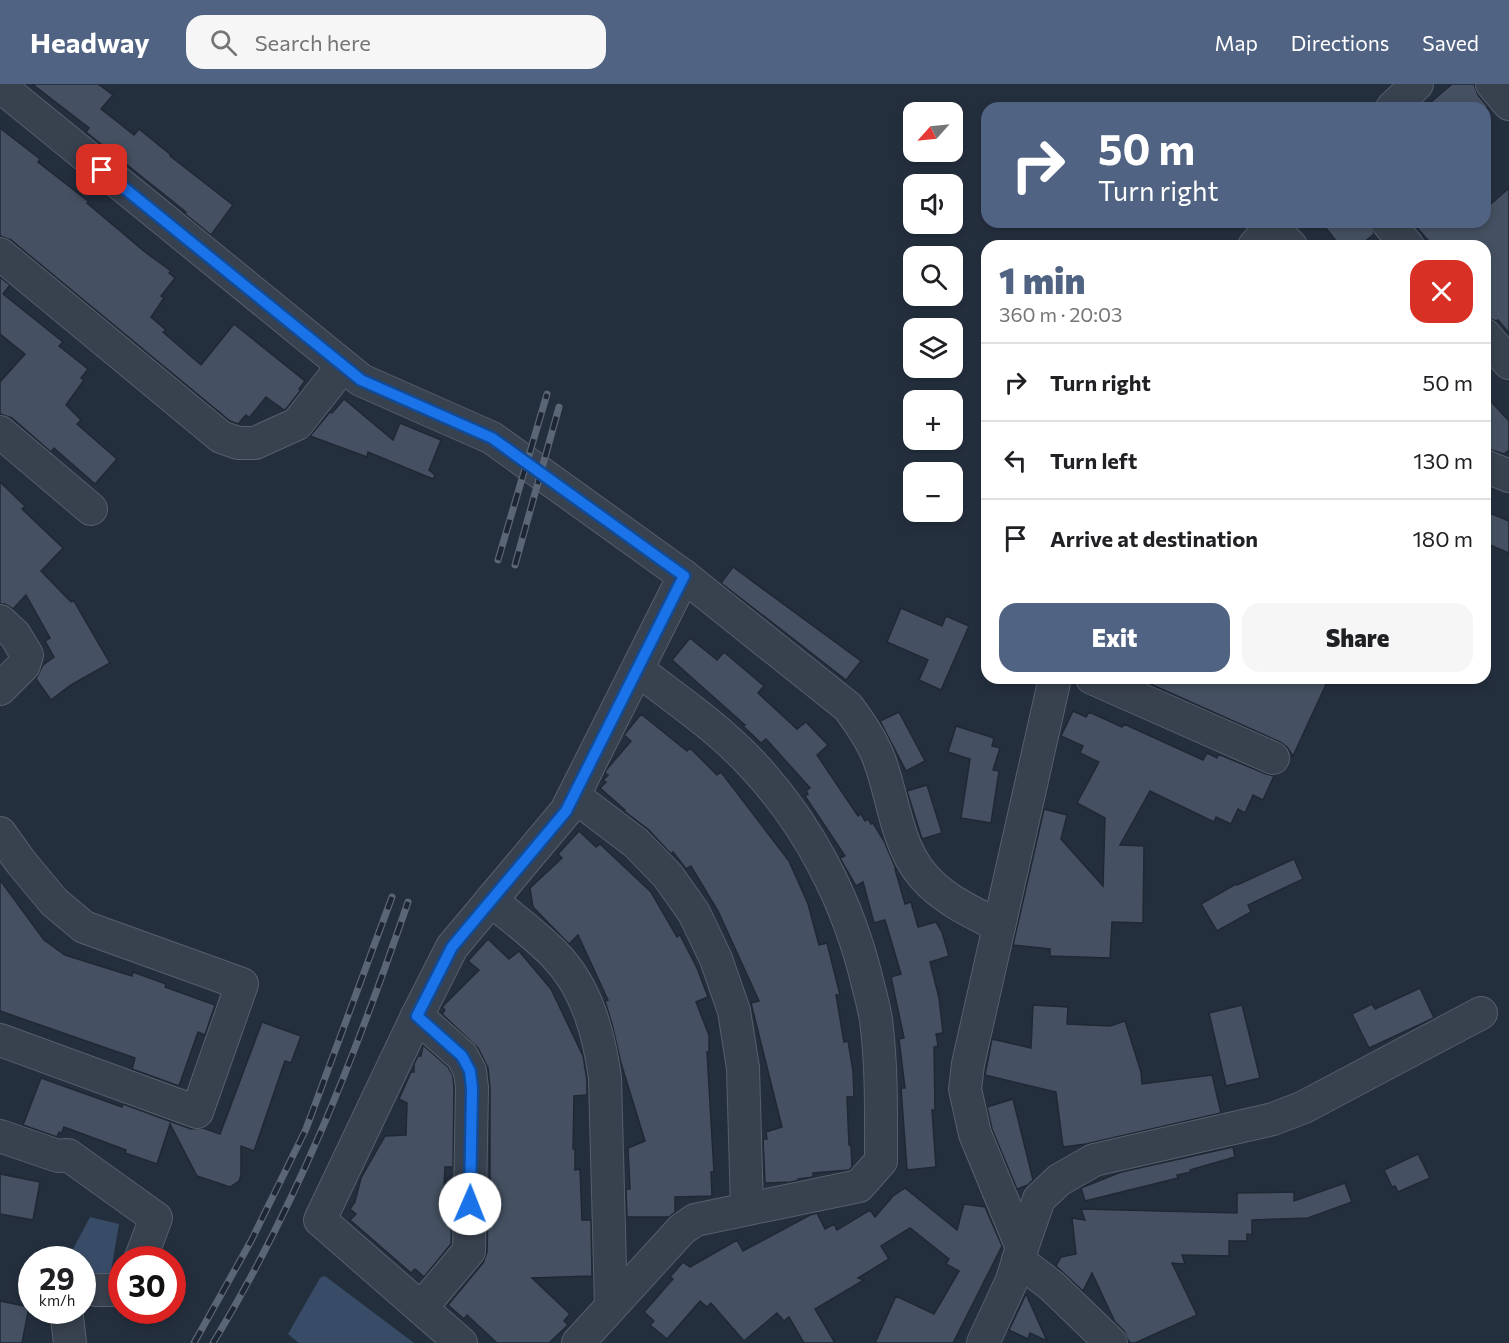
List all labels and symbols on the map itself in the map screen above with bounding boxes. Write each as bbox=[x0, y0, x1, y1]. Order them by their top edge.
north arrow bbox=[903, 102, 963, 162]
pin bbox=[76, 144, 127, 195]
position arrow bbox=[438, 1172, 502, 1236]
speed limit sign: 30 bbox=[108, 1246, 186, 1324]

